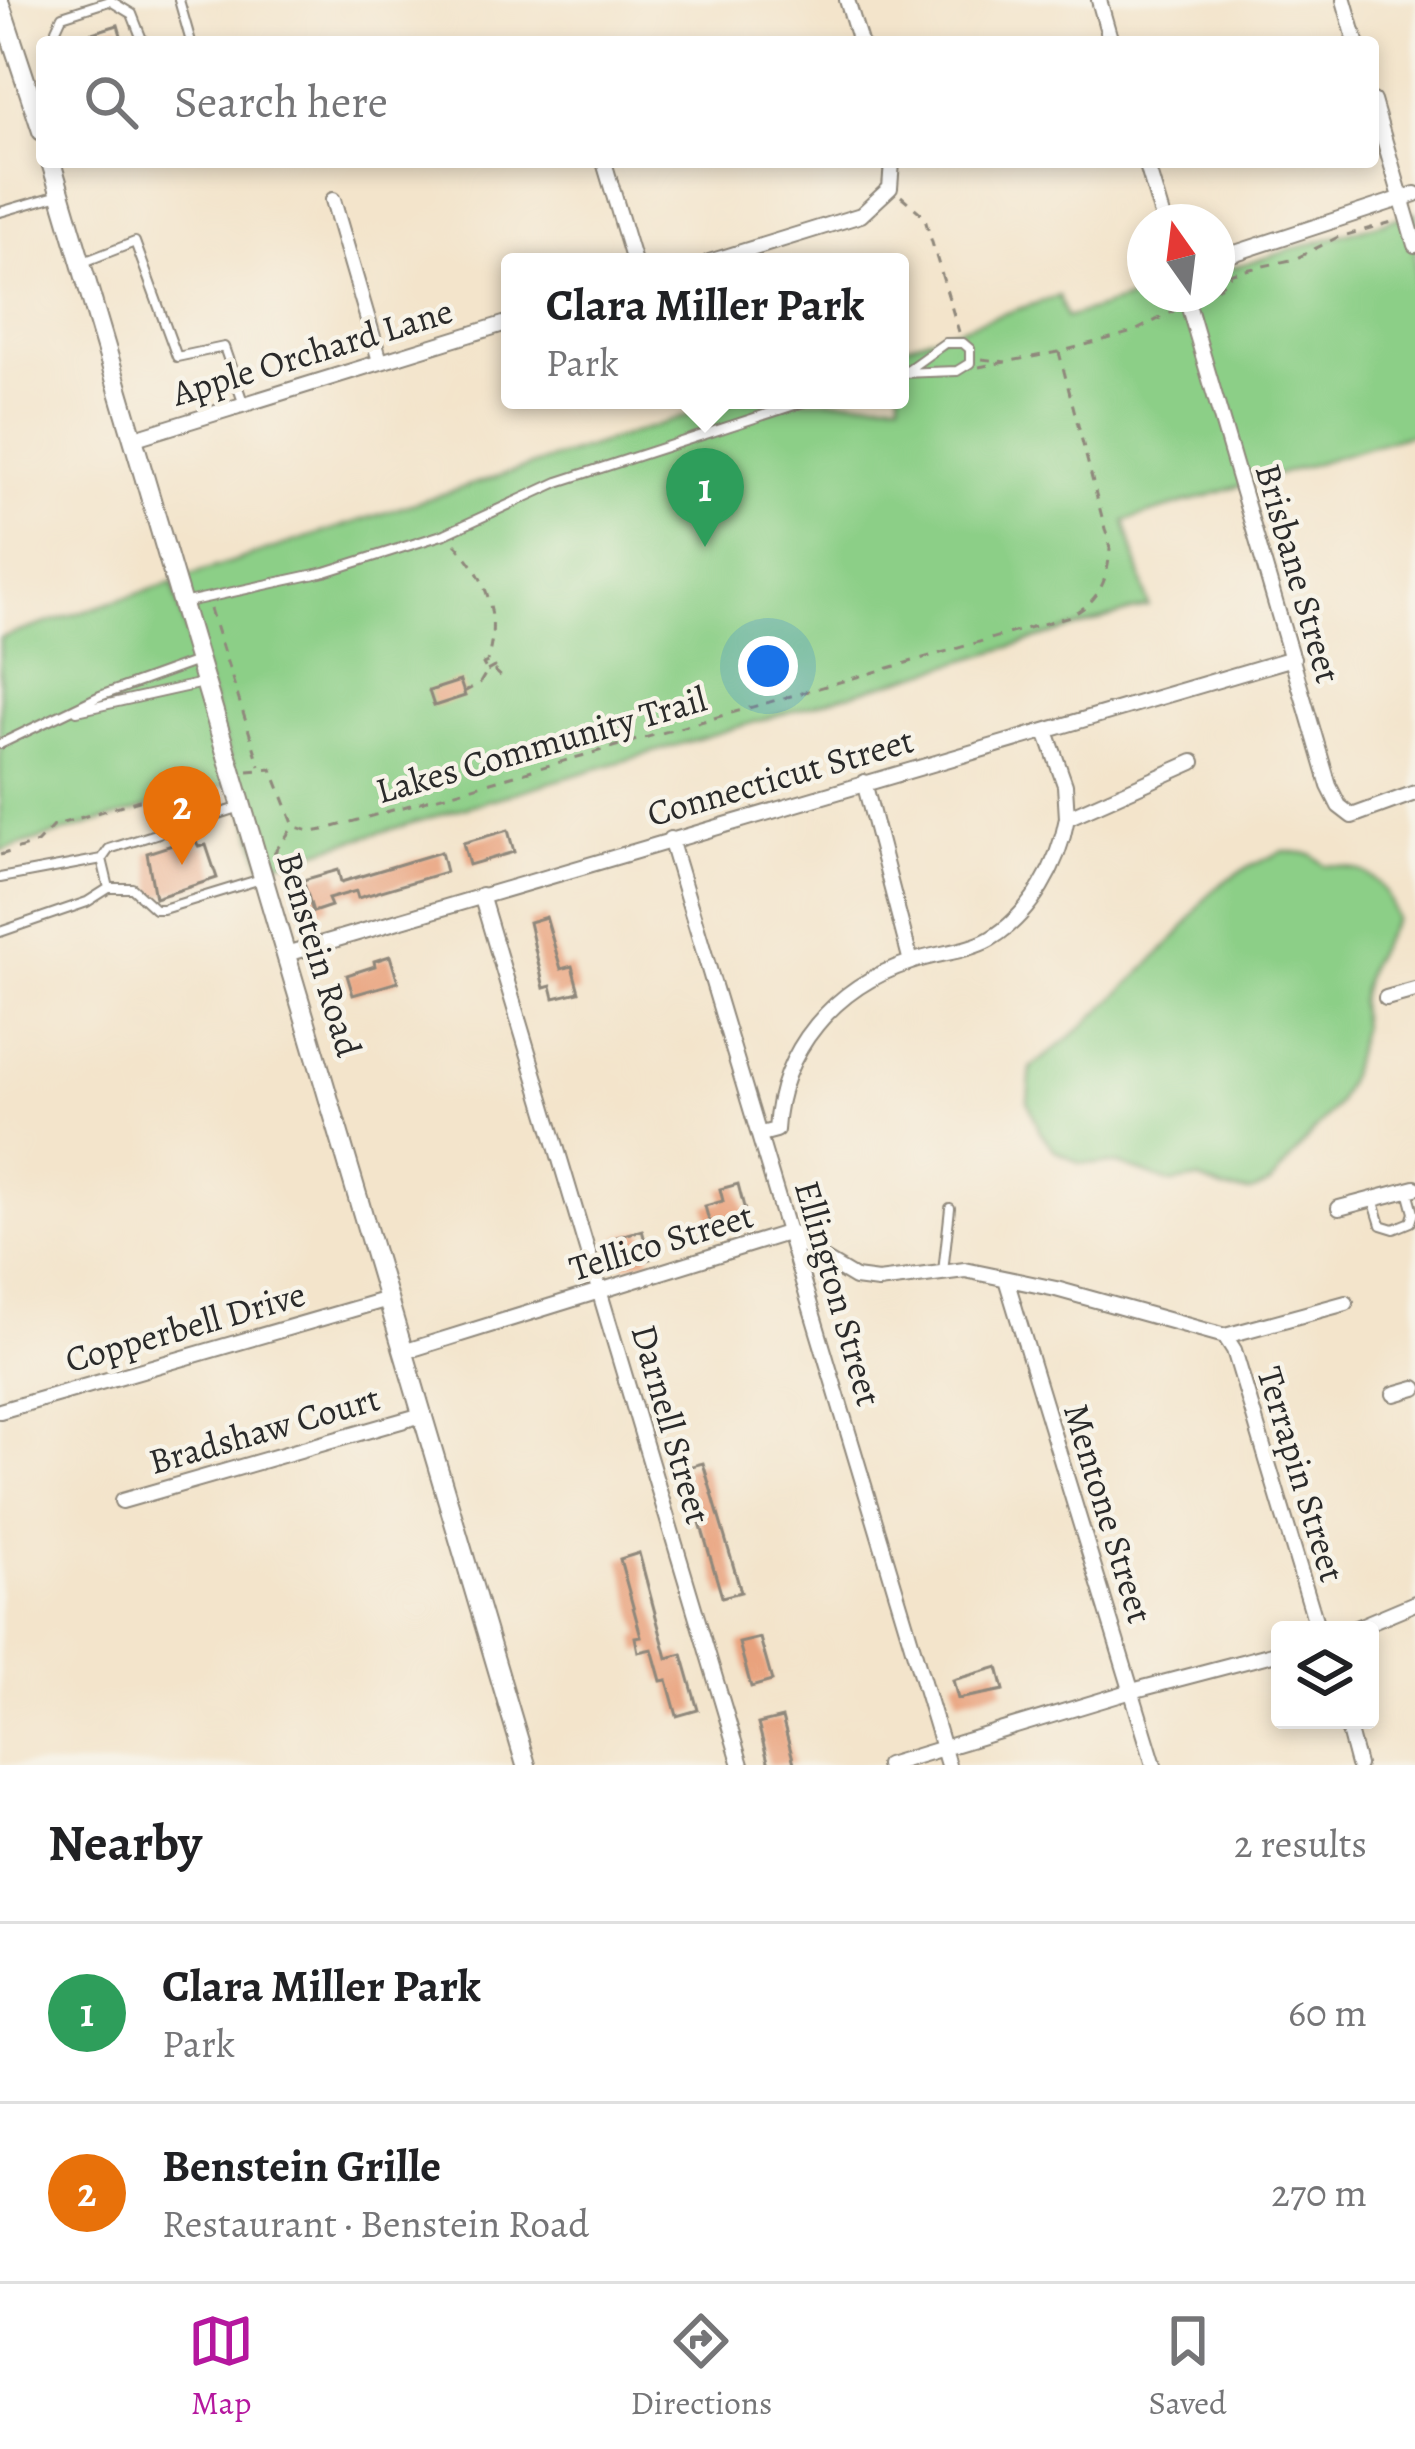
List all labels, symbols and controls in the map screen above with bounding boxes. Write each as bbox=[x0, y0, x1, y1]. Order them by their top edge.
search box bbox=[36, 36, 1379, 168]
icon: search bbox=[78, 69, 144, 135]
text: Search here bbox=[174, 71, 388, 133]
north arrow bbox=[1127, 204, 1235, 312]
popup bbox=[501, 253, 909, 409]
text: Clara Miller Park bbox=[546, 274, 864, 336]
street label: Apple Orchard Lane bbox=[165, 286, 458, 418]
text: Park bbox=[546, 336, 619, 389]
pin: 1 bbox=[666, 448, 744, 547]
street label: Brisbane Street bbox=[1244, 458, 1353, 689]
your location bbox=[738, 636, 798, 696]
street label: Lakes Community Trail bbox=[370, 674, 712, 815]
street label: Connecticut Street bbox=[641, 715, 919, 838]
pin: 2 bbox=[143, 766, 221, 865]
street label: Benstein Road bbox=[265, 846, 374, 1063]
street label: Ellington Street bbox=[783, 1175, 894, 1411]
street label: Tellico Street bbox=[563, 1190, 759, 1293]
street label: Copperbell Drive bbox=[59, 1269, 311, 1384]
street label: Darnell Street bbox=[620, 1319, 723, 1530]
street label: Terrapin Street bbox=[1246, 1361, 1357, 1588]
street label: Bradshaw Court bbox=[143, 1373, 385, 1486]
street label: Mentone Street bbox=[1052, 1397, 1165, 1629]
map controls bbox=[1271, 1621, 1379, 1729]
button: layers bbox=[1271, 1621, 1379, 1729]
text: Nearby bbox=[48, 1808, 202, 1878]
text: 2 results bbox=[1234, 1817, 1367, 1870]
text: Clara Miller Park bbox=[162, 1955, 481, 2017]
text: 1 bbox=[80, 1986, 94, 2039]
text: 60 m bbox=[1288, 1986, 1367, 2039]
text: Park bbox=[162, 2017, 235, 2070]
text: Benstein Grille bbox=[162, 2135, 441, 2197]
text: 2 bbox=[78, 2166, 96, 2219]
text: 270 m bbox=[1271, 2166, 1367, 2219]
text: Restaurant · Benstein Road bbox=[162, 2197, 589, 2250]
tab: Map bbox=[188, 2308, 254, 2425]
tab: Directions bbox=[631, 2308, 772, 2425]
tab: Saved bbox=[1149, 2308, 1227, 2425]

